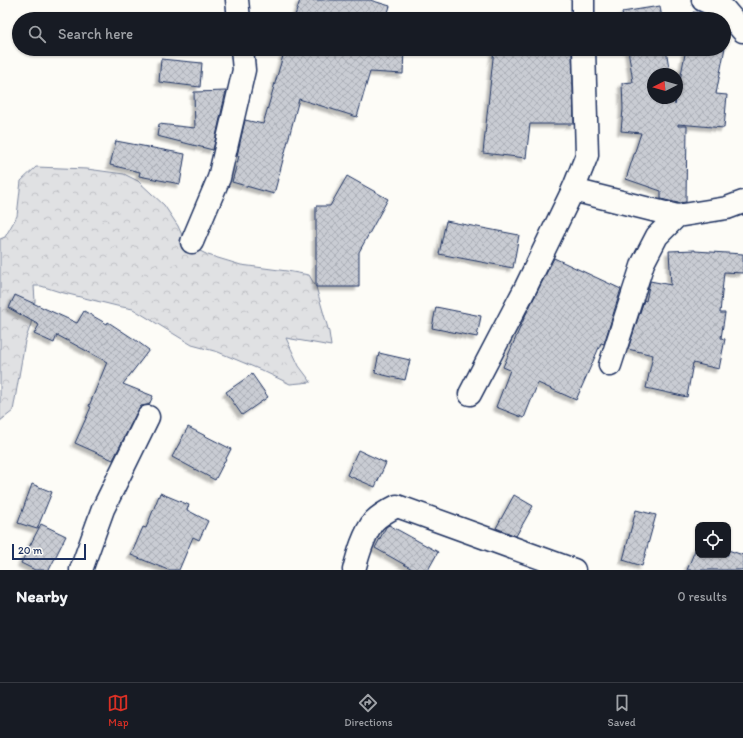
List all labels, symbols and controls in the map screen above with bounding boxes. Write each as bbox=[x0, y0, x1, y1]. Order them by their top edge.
search box bbox=[12, 12, 731, 56]
icon: search bbox=[26, 23, 48, 45]
text: Search here bbox=[58, 25, 133, 43]
north arrow bbox=[647, 68, 683, 104]
map controls bbox=[695, 522, 731, 558]
button: locate bbox=[695, 522, 731, 558]
scale bar bbox=[12, 542, 86, 561]
text: 20 m bbox=[18, 544, 42, 557]
text: Nearby bbox=[16, 586, 68, 606]
text: 0 results bbox=[677, 589, 727, 604]
tab: Map bbox=[107, 692, 129, 729]
tab: Directions bbox=[344, 692, 393, 729]
tab: Saved bbox=[607, 692, 636, 729]

